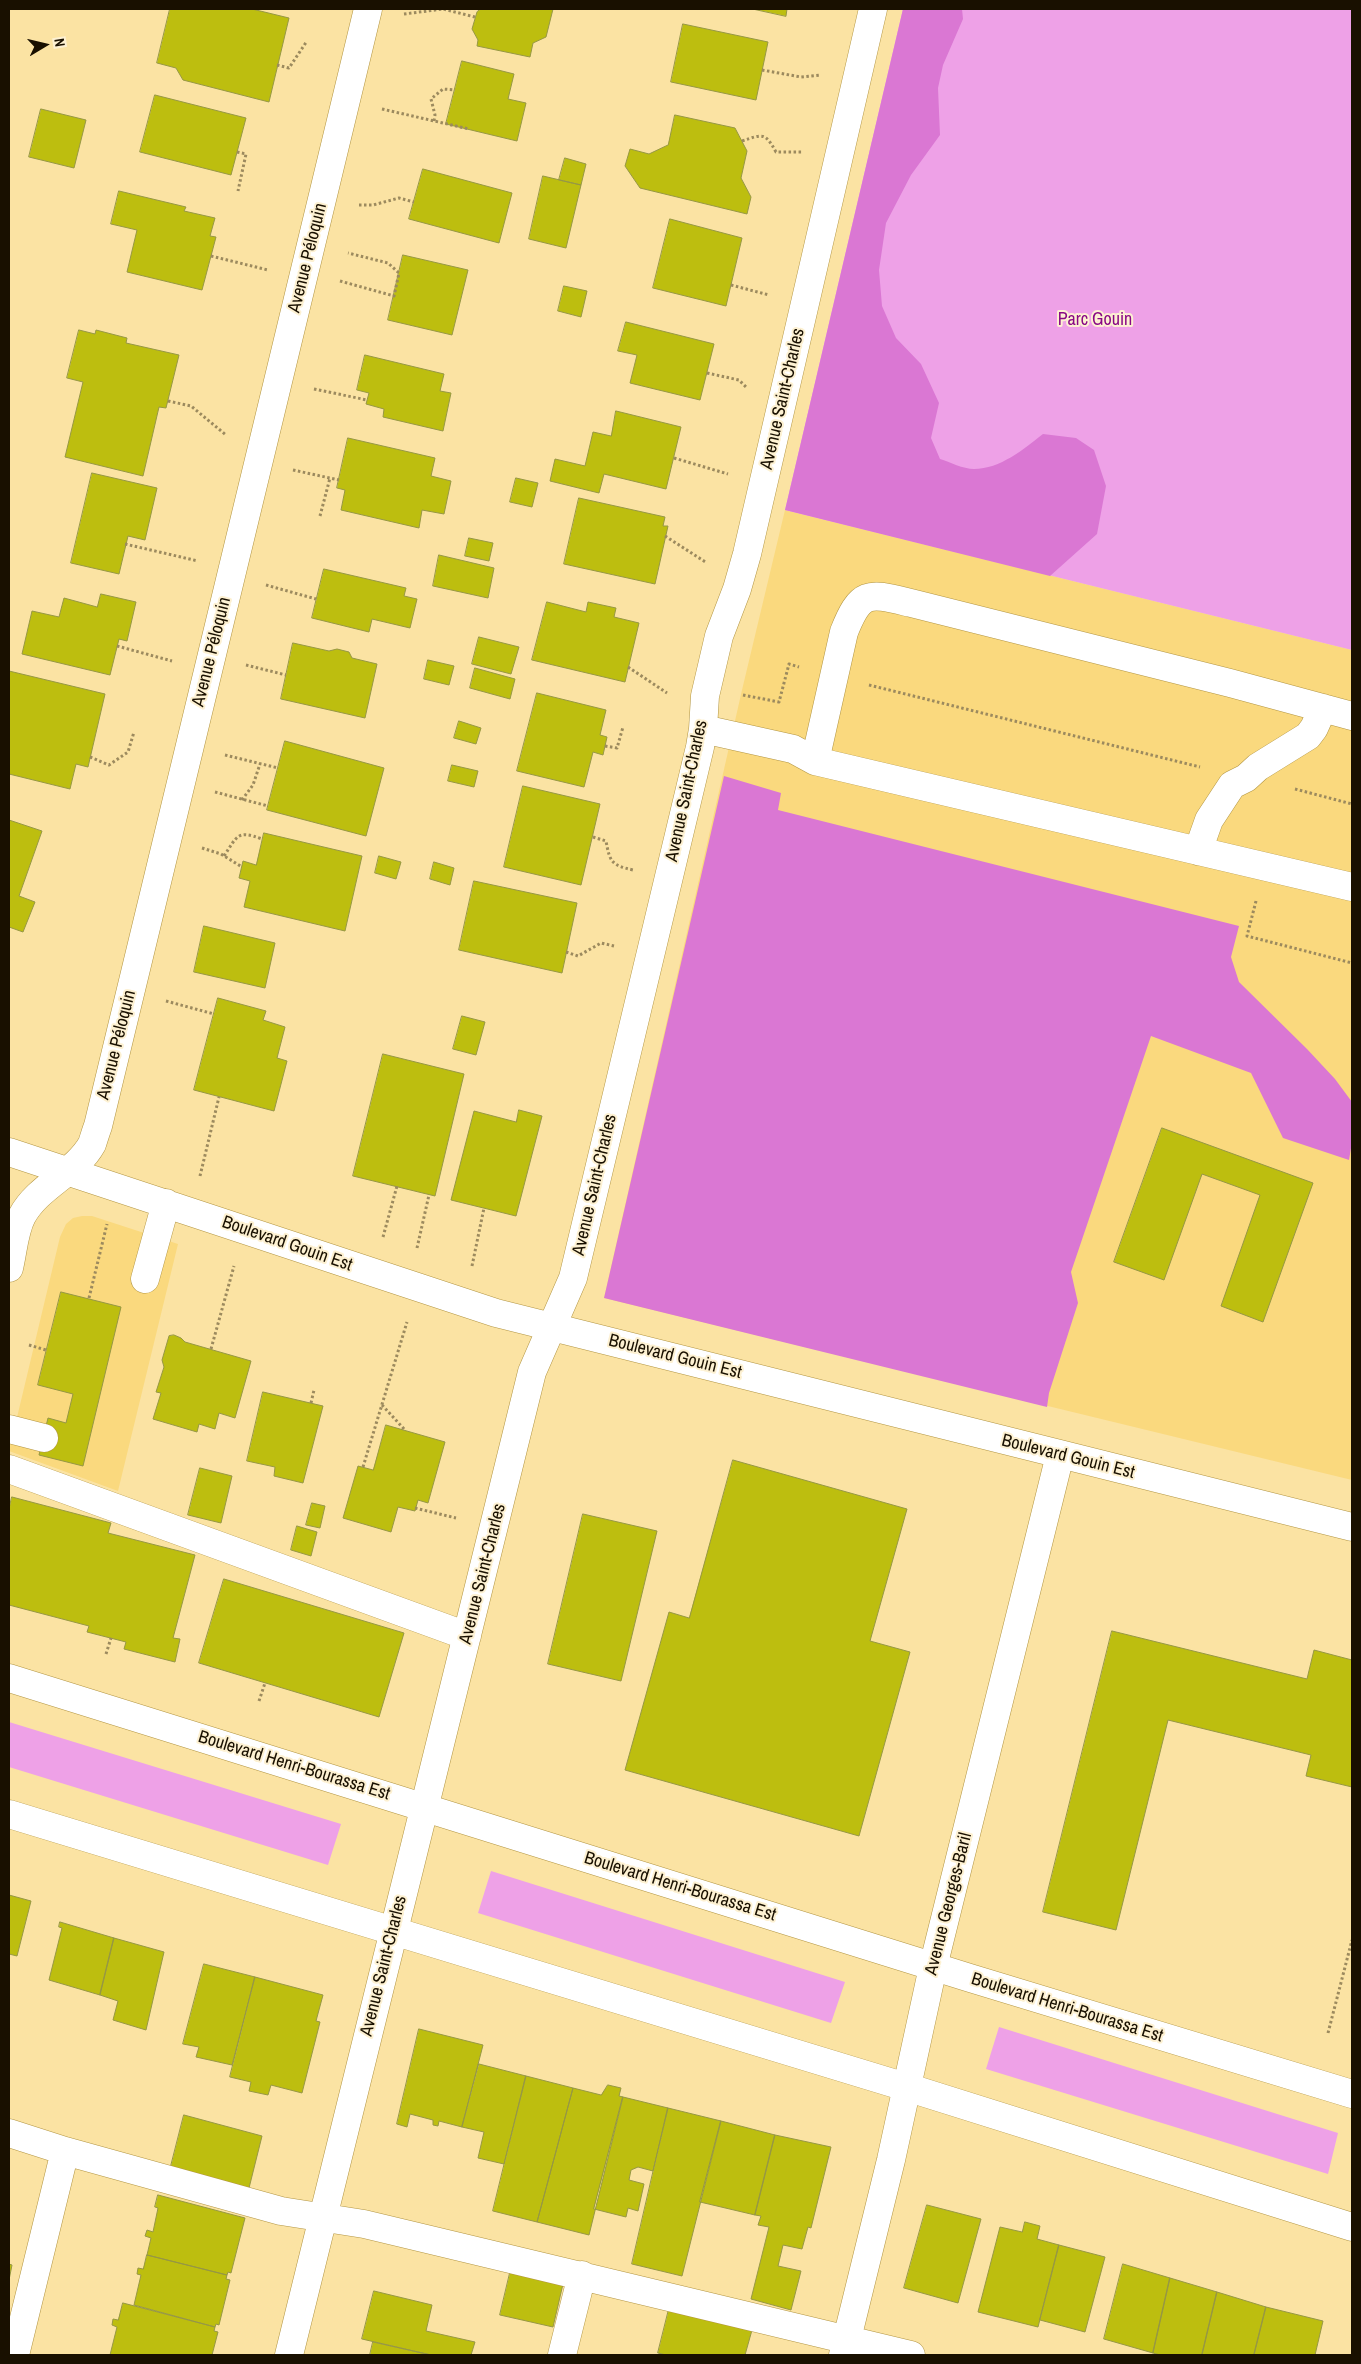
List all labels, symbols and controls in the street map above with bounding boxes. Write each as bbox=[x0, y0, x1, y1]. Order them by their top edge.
north arrow bbox=[20, 20, 70, 70]
text: N bbox=[50, 37, 69, 48]
street label: Avenue Péloquin bbox=[284, 201, 332, 315]
park label: Parc Gouin bbox=[1058, 309, 1132, 331]
street label: Avenue Saint-Charles bbox=[756, 326, 810, 472]
street label: Avenue Péloquin bbox=[188, 595, 236, 709]
street label: Avenue Saint-Charles bbox=[661, 718, 713, 864]
street label: Avenue Péloquin bbox=[93, 988, 141, 1102]
street label: Avenue Saint-Charles bbox=[568, 1112, 622, 1258]
street label: Boulevard Gouin Est bbox=[219, 1212, 355, 1276]
street label: Boulevard Gouin Est bbox=[606, 1330, 744, 1384]
street label: Boulevard Gouin Est bbox=[999, 1430, 1137, 1484]
street label: Avenue Saint-Charles bbox=[455, 1501, 511, 1647]
street label: Boulevard Henri-Bourassa Est bbox=[196, 1727, 392, 1805]
street label: Avenue Georges-Baril bbox=[921, 1831, 977, 1977]
street label: Boulevard Henri-Bourassa Est bbox=[582, 1848, 778, 1926]
street label: Avenue Saint-Charles bbox=[356, 1893, 412, 2039]
street label: Boulevard Henri-Bourassa Est bbox=[969, 1969, 1165, 2047]

